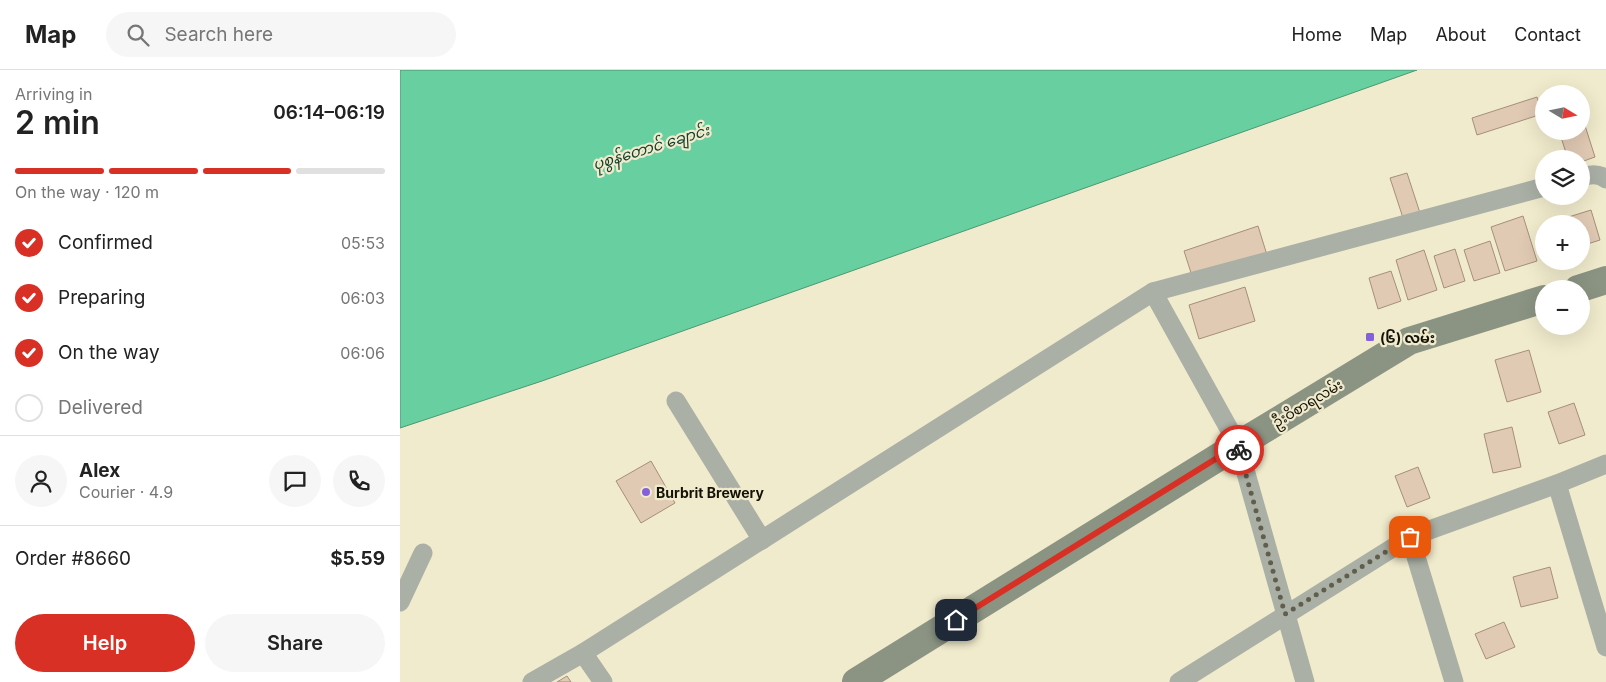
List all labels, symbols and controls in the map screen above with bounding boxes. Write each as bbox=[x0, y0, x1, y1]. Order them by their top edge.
search box bbox=[106, 12, 456, 57]
text: Map bbox=[25, 20, 76, 49]
icon: search bbox=[124, 21, 152, 49]
text: Search here bbox=[164, 23, 273, 46]
text: Home bbox=[1292, 24, 1342, 45]
text: Map bbox=[1370, 24, 1407, 45]
text: About bbox=[1435, 24, 1486, 45]
text: Contact bbox=[1514, 24, 1581, 45]
text: Arriving in bbox=[15, 84, 92, 104]
north arrow bbox=[1535, 85, 1590, 140]
map controls bbox=[1535, 85, 1590, 335]
text: 06:14–06:19 bbox=[273, 101, 385, 124]
text: 2 min bbox=[15, 103, 100, 142]
water label: ပုစွန်တောင် ချောင်း bbox=[590, 119, 713, 177]
button: layers bbox=[1535, 150, 1590, 205]
text: On the way · 120 m bbox=[15, 182, 159, 202]
button: + bbox=[1535, 215, 1590, 270]
icon: check bbox=[15, 229, 43, 257]
text: Confirmed bbox=[58, 231, 153, 254]
text: 05:53 bbox=[341, 233, 385, 253]
button: − bbox=[1535, 280, 1590, 335]
icon: check bbox=[15, 284, 43, 312]
text: Preparing bbox=[58, 286, 145, 309]
text: 06:03 bbox=[340, 288, 385, 308]
place label: (၆) လမ်း bbox=[1380, 328, 1435, 346]
marker: (၆) လမ်း bbox=[1364, 331, 1376, 343]
icon: check bbox=[15, 339, 43, 367]
text: On the way bbox=[58, 341, 160, 364]
text: 06:06 bbox=[340, 343, 385, 363]
street label: ဦးဝိစာရလမ်း bbox=[1268, 374, 1347, 434]
text: Delivered bbox=[58, 396, 143, 419]
courier bbox=[1214, 425, 1264, 475]
icon: bike bbox=[1225, 436, 1253, 464]
button: person bbox=[15, 455, 67, 507]
button: chat bbox=[269, 455, 321, 507]
button: phone bbox=[333, 455, 385, 507]
text: Alex bbox=[79, 459, 120, 482]
text: Courier · 4.9 bbox=[79, 482, 173, 502]
place label: Burbrit Brewery bbox=[656, 484, 765, 501]
marker: Burbrit Brewery bbox=[640, 486, 652, 498]
pin bbox=[1389, 516, 1431, 558]
icon: bag bbox=[1396, 523, 1424, 551]
text: Order #8660 bbox=[15, 547, 131, 570]
text: $5.59 bbox=[330, 547, 385, 570]
pin bbox=[935, 599, 977, 641]
icon: home bbox=[942, 606, 970, 634]
button: Help bbox=[15, 614, 195, 672]
button: Share bbox=[205, 614, 385, 672]

